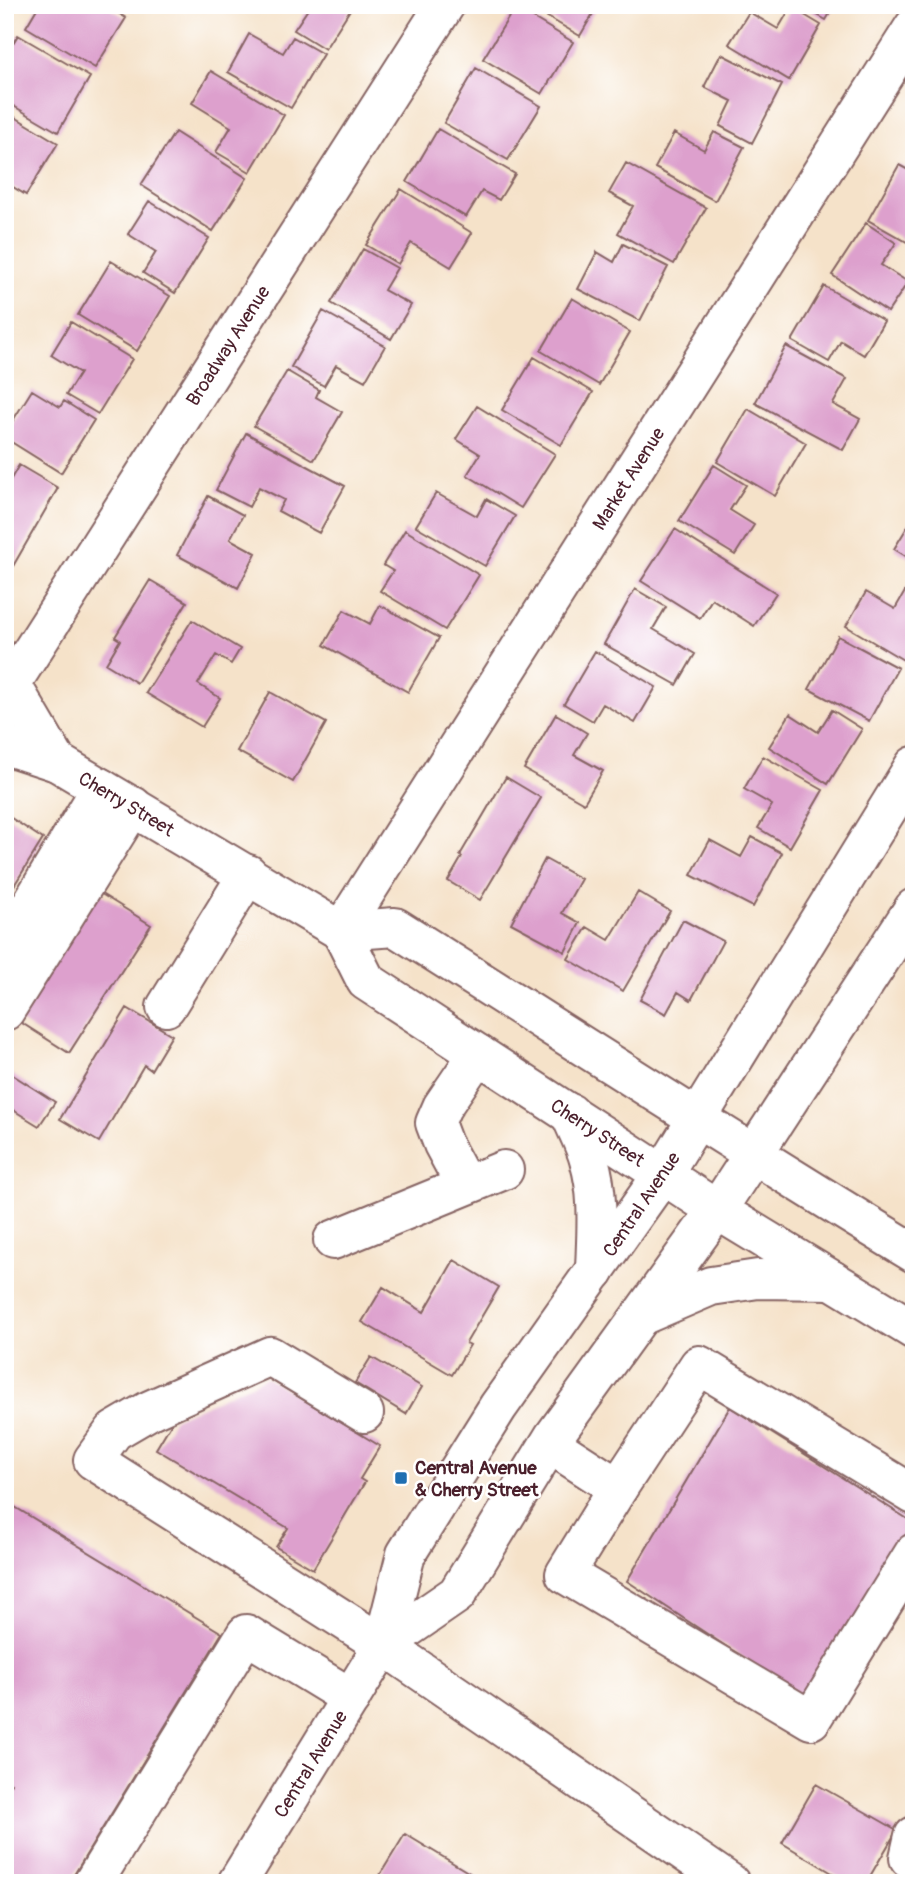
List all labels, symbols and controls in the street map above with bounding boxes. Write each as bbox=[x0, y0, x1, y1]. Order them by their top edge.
street label: Broadway Avenue bbox=[181, 281, 276, 410]
street label: Market Avenue bbox=[587, 422, 671, 535]
street label: Cherry Street bbox=[74, 767, 179, 842]
street label: Cherry Street bbox=[546, 1094, 649, 1173]
street label: Central Avenue bbox=[598, 1147, 686, 1262]
place label: Central Avenue & Cherry Street bbox=[415, 1456, 540, 1502]
marker: Central Avenue & Cherry Street bbox=[393, 1470, 409, 1486]
street label: Central Avenue bbox=[269, 1705, 353, 1822]

